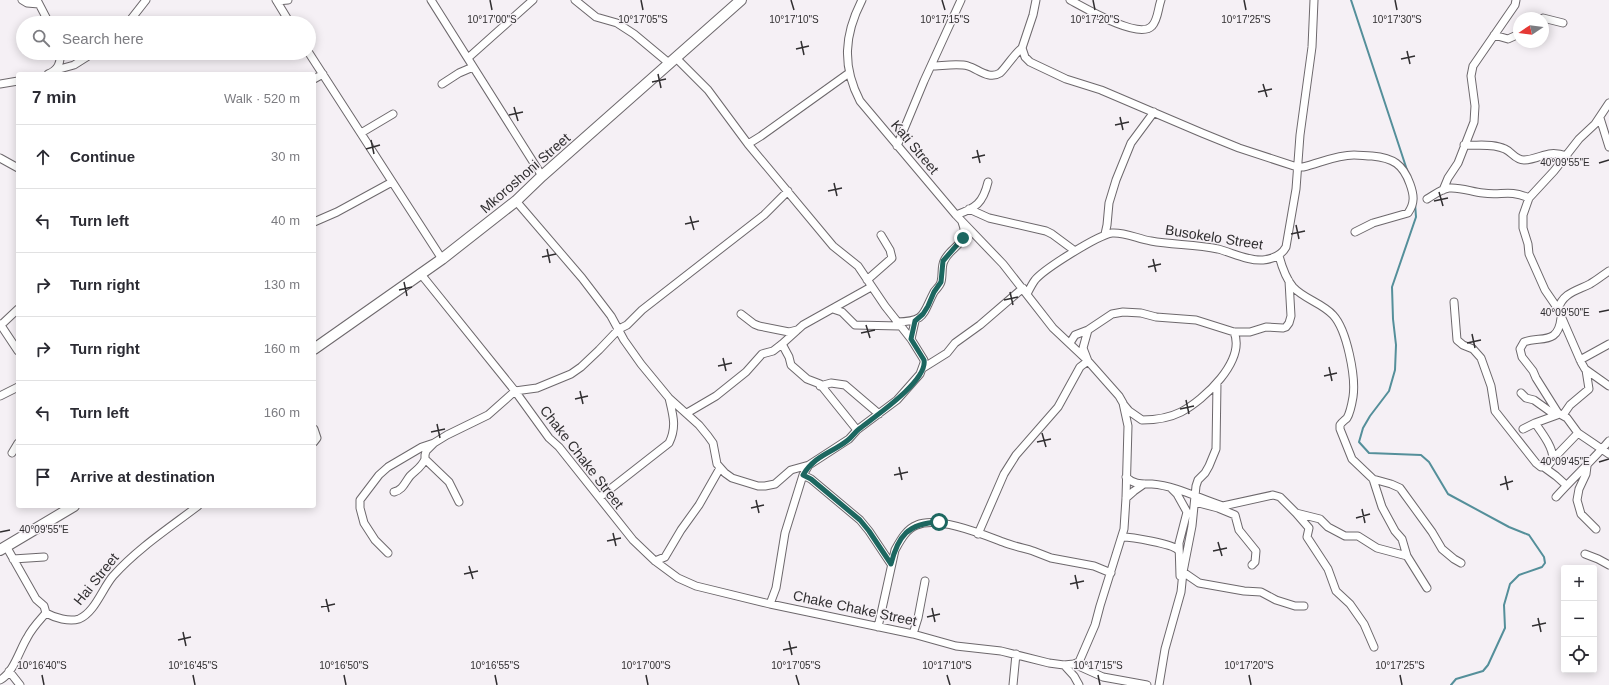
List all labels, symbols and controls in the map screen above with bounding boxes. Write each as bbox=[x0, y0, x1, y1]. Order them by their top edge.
north arrow bbox=[1513, 12, 1549, 48]
text: 10°17'00"S bbox=[467, 14, 517, 25]
text: 10°17'05"S bbox=[618, 14, 668, 25]
text: 10°17'10"S bbox=[769, 14, 819, 25]
text: 10°17'15"S bbox=[920, 14, 970, 25]
text: 10°17'20"S bbox=[1070, 14, 1120, 25]
text: 10°17'25"S bbox=[1221, 14, 1271, 25]
text: 10°17'30"S bbox=[1372, 14, 1422, 25]
search box bbox=[16, 16, 316, 60]
icon: search bbox=[30, 27, 52, 49]
text: Search here bbox=[62, 30, 144, 47]
text: 7 min bbox=[32, 88, 76, 107]
text: Walk · 520 m bbox=[224, 91, 300, 106]
street label: Kati Street bbox=[888, 117, 942, 177]
street label: Mkoroshoni Street bbox=[477, 130, 573, 216]
icon: ahead bbox=[32, 146, 54, 168]
text: Continue bbox=[70, 148, 135, 165]
text: 30 m bbox=[271, 149, 300, 164]
text: 40°09'55"E bbox=[1540, 157, 1590, 168]
icon: left bbox=[32, 210, 54, 232]
text: Turn left bbox=[70, 212, 129, 229]
text: 40 m bbox=[271, 213, 300, 228]
street label: Busokelo Street bbox=[1164, 221, 1264, 253]
route end bbox=[954, 229, 972, 247]
icon: right bbox=[32, 274, 54, 296]
text: Turn right bbox=[70, 276, 140, 293]
text: 130 m bbox=[264, 277, 300, 292]
text: 40°09'50"E bbox=[1540, 307, 1590, 318]
icon: right bbox=[32, 338, 54, 360]
text: Turn right bbox=[70, 340, 140, 357]
text: 160 m bbox=[264, 341, 300, 356]
icon: left bbox=[32, 402, 54, 424]
street label: Chake Chake Street bbox=[537, 402, 627, 512]
text: Turn left bbox=[70, 404, 129, 421]
text: 160 m bbox=[264, 405, 300, 420]
text: 40°09'45"E bbox=[1540, 456, 1590, 467]
icon: arrive bbox=[32, 466, 54, 488]
text: Arrive at destination bbox=[70, 468, 215, 485]
route start bbox=[930, 513, 948, 531]
text: 40°09'55"E bbox=[19, 524, 69, 535]
street label: Hai Street bbox=[70, 550, 122, 608]
map controls bbox=[1561, 565, 1597, 673]
button: + bbox=[1561, 565, 1597, 601]
street label: Chake Chake Street bbox=[792, 587, 918, 629]
button: − bbox=[1561, 601, 1597, 637]
button: locate bbox=[1561, 637, 1597, 673]
text: 10°16'40"S bbox=[17, 660, 67, 671]
text: 10°16'45"S bbox=[168, 660, 218, 671]
text: 10°16'50"S bbox=[319, 660, 369, 671]
text: 10°16'55"S bbox=[470, 660, 520, 671]
text: 10°17'00"S bbox=[621, 660, 671, 671]
text: 10°17'05"S bbox=[771, 660, 821, 671]
text: 10°17'10"S bbox=[922, 660, 972, 671]
text: 10°17'15"S bbox=[1073, 660, 1123, 671]
text: 10°17'20"S bbox=[1224, 660, 1274, 671]
text: 10°17'25"S bbox=[1375, 660, 1425, 671]

